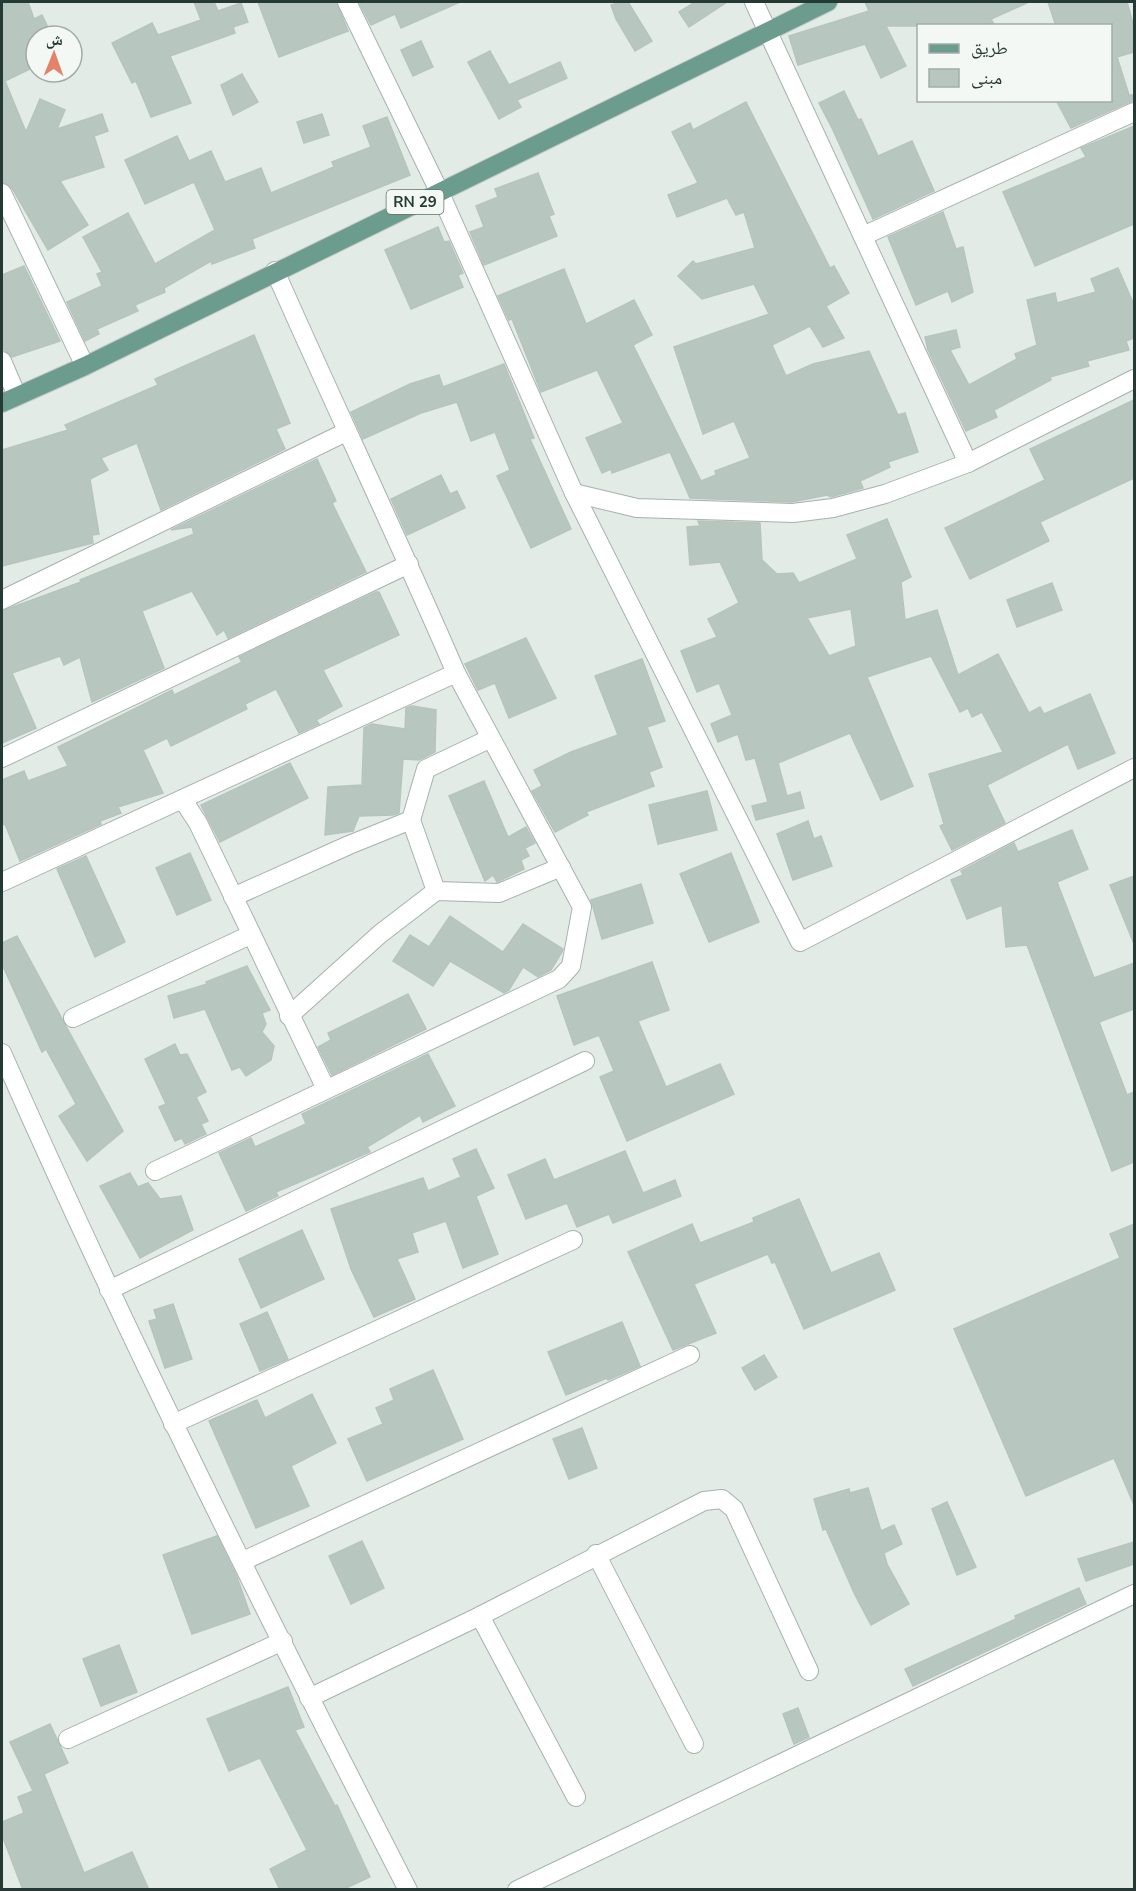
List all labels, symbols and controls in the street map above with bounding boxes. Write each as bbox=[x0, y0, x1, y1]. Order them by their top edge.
north arrow bbox=[24, 24, 84, 84]
legend bbox=[917, 24, 1112, 102]
text: ش bbox=[46, 29, 63, 51]
text: طريق bbox=[971, 36, 1008, 60]
text: مبنى bbox=[971, 66, 1002, 90]
road number: RN 29 bbox=[386, 190, 444, 214]

